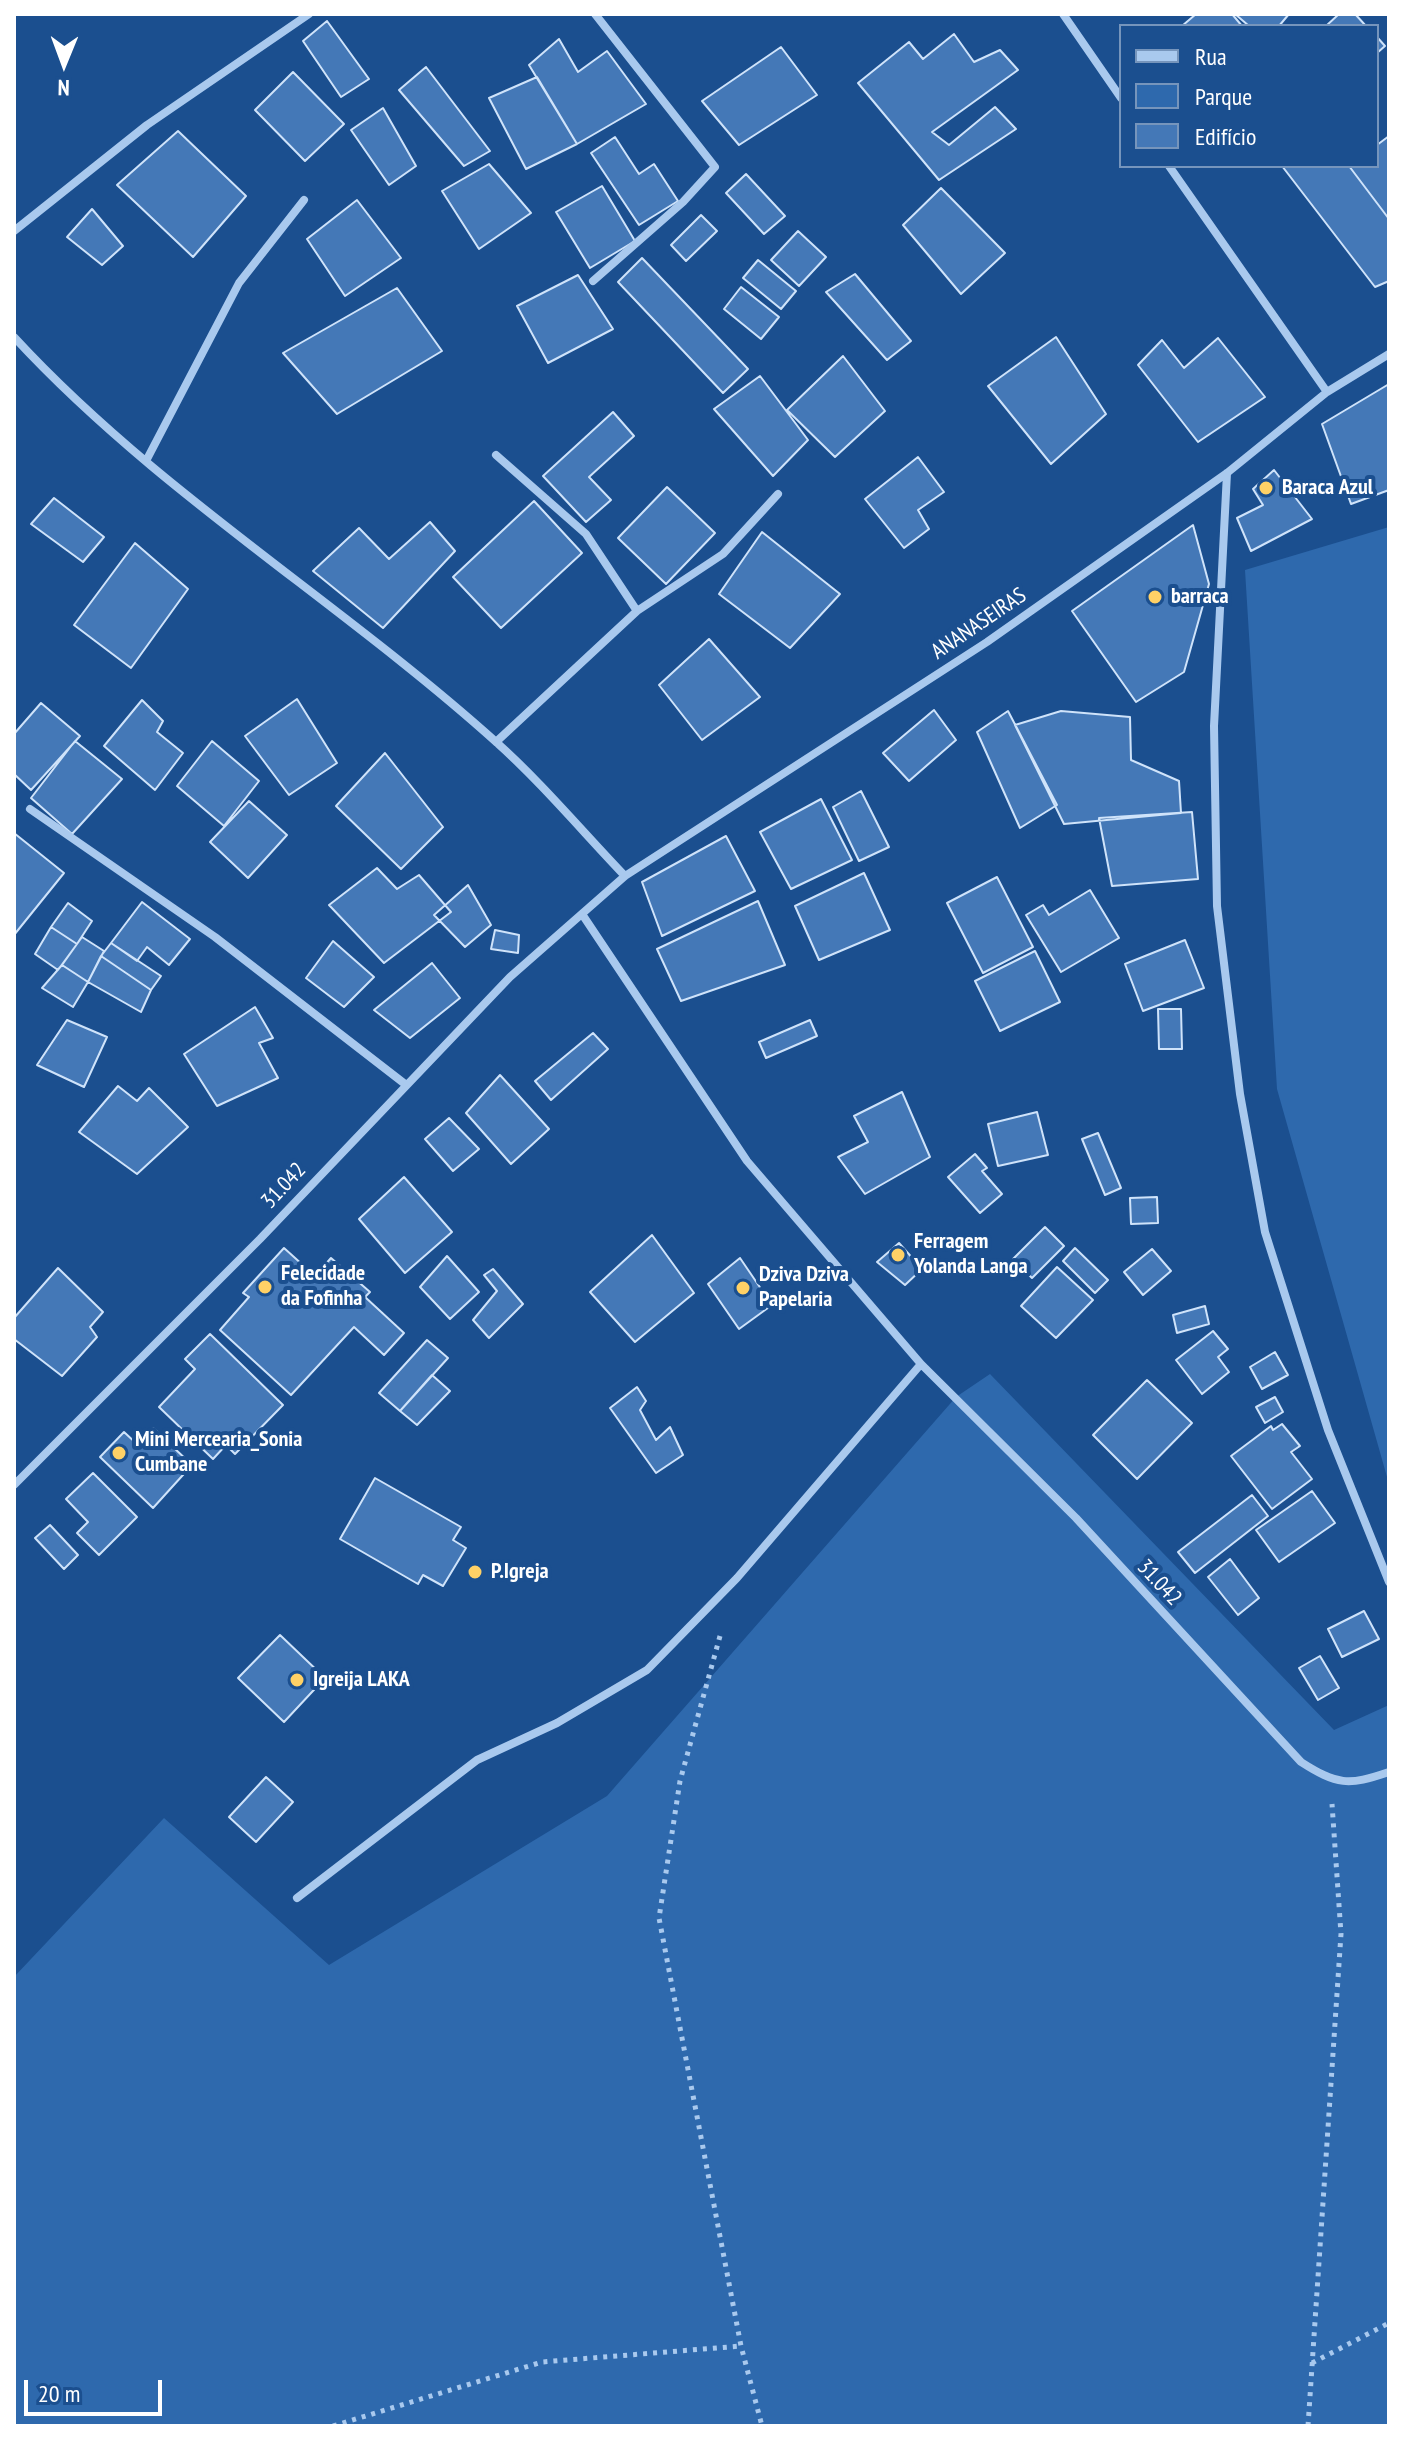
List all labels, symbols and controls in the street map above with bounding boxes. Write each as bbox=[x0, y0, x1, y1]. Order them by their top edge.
north arrow bbox=[24, 24, 104, 104]
legend bbox=[1119, 24, 1379, 168]
text: Rua bbox=[1195, 41, 1227, 72]
text: N bbox=[57, 74, 70, 102]
text: Parque bbox=[1195, 81, 1252, 112]
text: Edifício bbox=[1195, 121, 1256, 152]
place label: Baraca Azul bbox=[1282, 475, 1373, 501]
marker: Baraca Azul bbox=[1257, 479, 1275, 497]
street label: ANANASEIRAS bbox=[927, 583, 1031, 665]
place label: barraca bbox=[1171, 584, 1229, 610]
marker: barraca bbox=[1146, 588, 1164, 606]
street label: 31.042 bbox=[256, 1157, 312, 1215]
place label: Ferragem Yolanda Langa bbox=[914, 1229, 1027, 1280]
marker: Ferragem Yolanda Langa bbox=[889, 1246, 907, 1264]
place label: Felecidade da Fofinha bbox=[281, 1261, 365, 1312]
place label: Dziva Dziva Papelaria bbox=[759, 1262, 849, 1314]
marker: Felecidade da Fofinha bbox=[256, 1278, 274, 1296]
marker: Dziva Dziva Papelaria bbox=[734, 1279, 752, 1297]
place label: Mini Mercearia_Sonia Cumbane bbox=[135, 1427, 302, 1478]
marker: Mini Mercearia_Sonia Cumbane bbox=[110, 1444, 128, 1462]
street label: 31.042 bbox=[1131, 1554, 1187, 1612]
place label: P.Igreja bbox=[491, 1559, 549, 1585]
marker: P.Igreja bbox=[466, 1563, 484, 1581]
place label: Igreija LAKA bbox=[313, 1667, 410, 1693]
marker: Igreija LAKA bbox=[288, 1671, 306, 1689]
scale bar bbox=[28, 2364, 166, 2414]
text: 20 m bbox=[38, 2378, 80, 2409]

